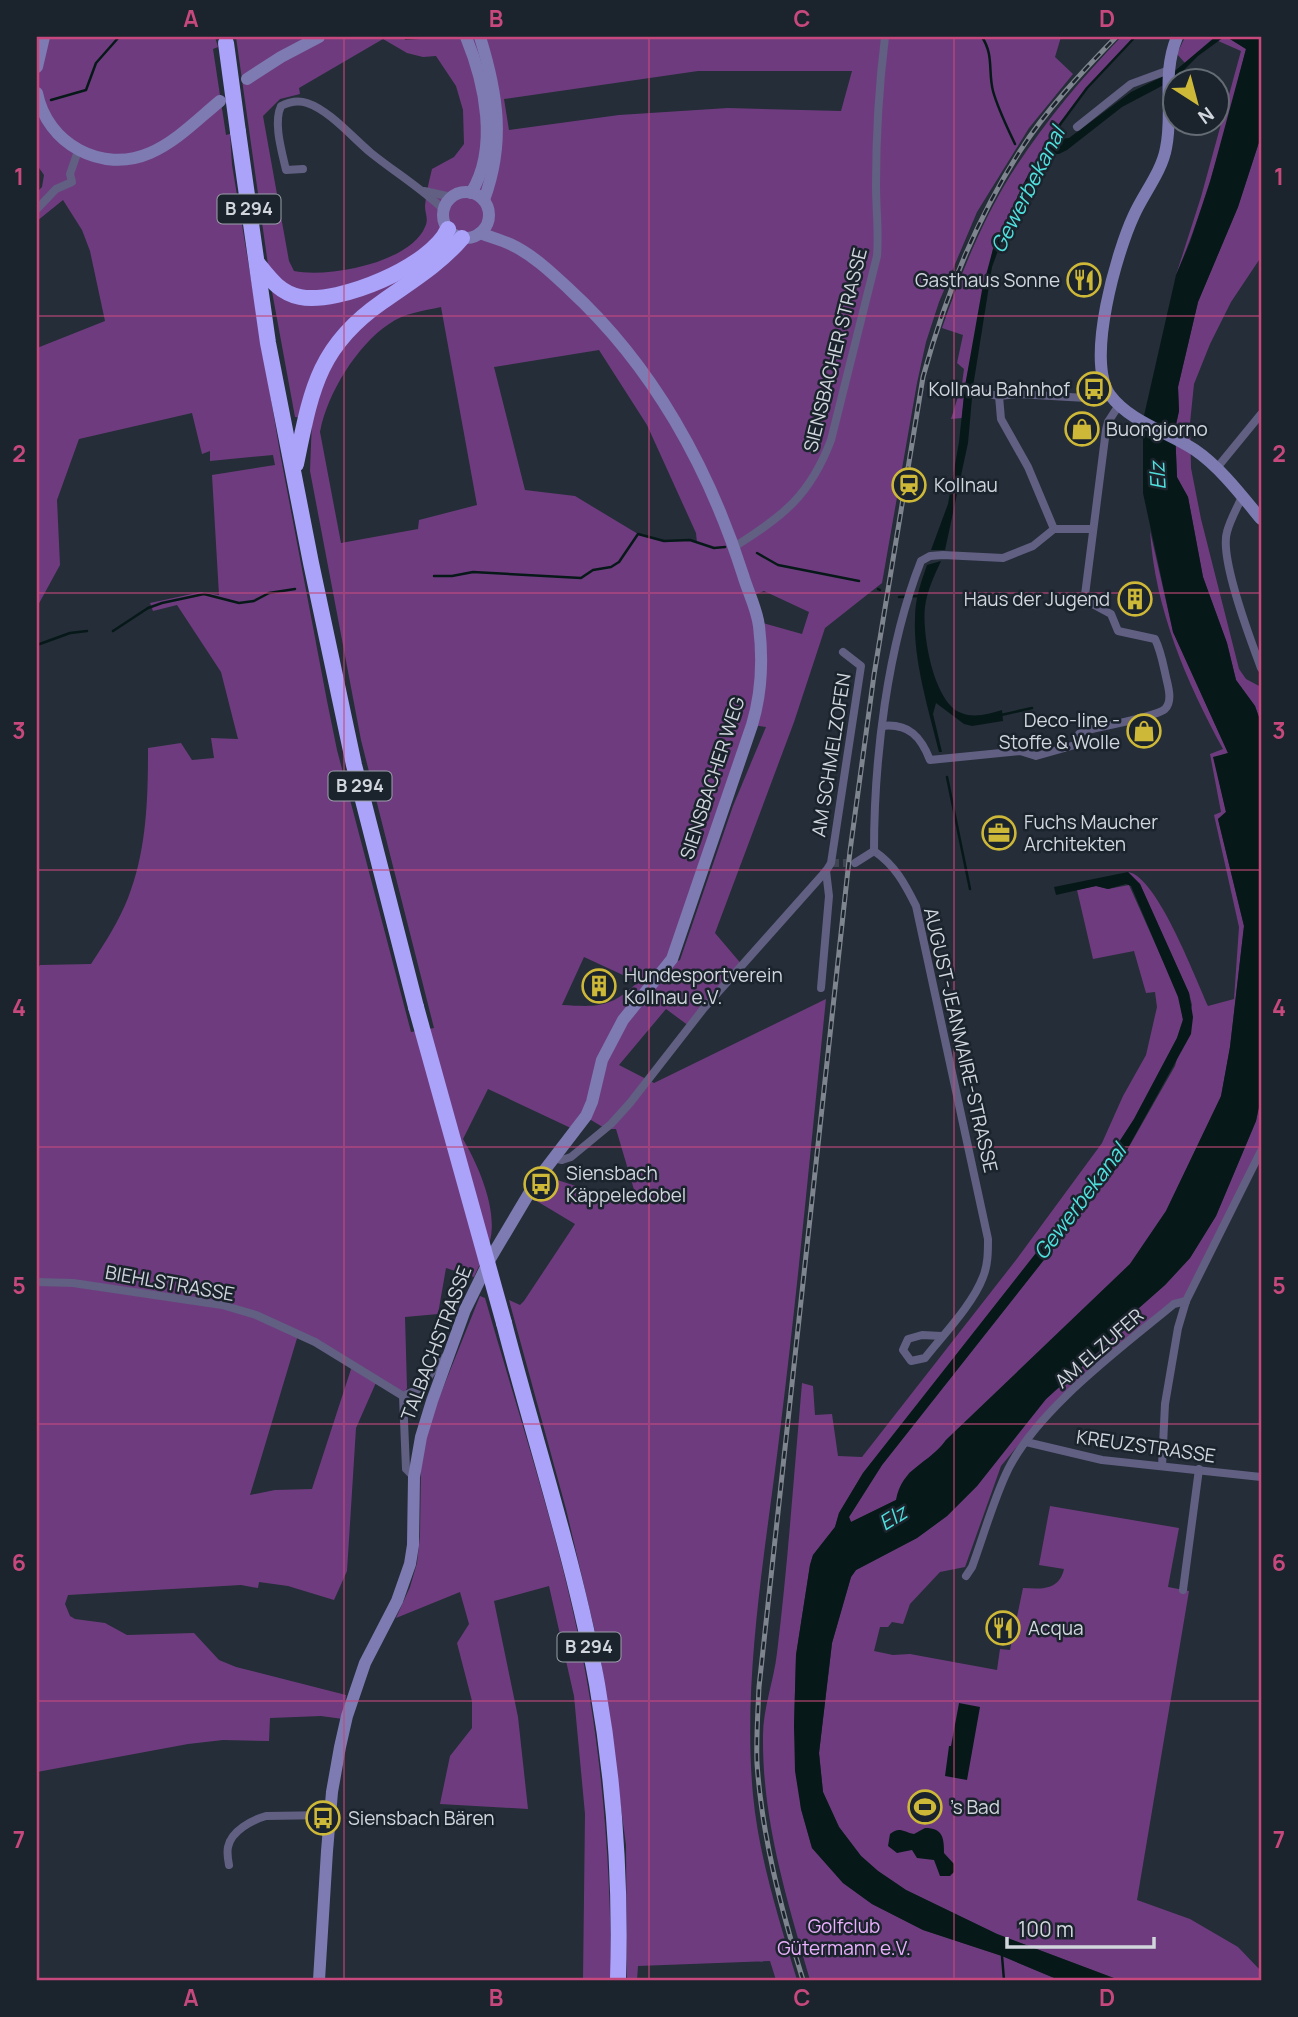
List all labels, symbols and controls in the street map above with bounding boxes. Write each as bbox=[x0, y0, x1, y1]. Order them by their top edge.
text: A bbox=[183, 2, 199, 34]
text: B bbox=[489, 2, 503, 34]
text: C bbox=[794, 2, 811, 34]
text: D bbox=[1099, 2, 1115, 34]
north arrow bbox=[1162, 66, 1232, 136]
text: N bbox=[1193, 101, 1219, 130]
water label: Gewerbekanal bbox=[983, 119, 1072, 257]
text: 1 bbox=[14, 160, 24, 192]
text: 1 bbox=[1274, 160, 1284, 192]
road number: B 294 bbox=[218, 194, 280, 224]
street label: SIENSBACHER STRASSE bbox=[797, 245, 873, 455]
restaurant icon: Gasthaus Sonne bbox=[1065, 261, 1103, 299]
place label: Gasthaus Sonne bbox=[915, 267, 1060, 293]
bus stop icon: Kollnau Bahnhof bbox=[1075, 370, 1113, 408]
place label: Kollnau Bahnhof bbox=[928, 376, 1070, 402]
shop icon: Buongiorno bbox=[1063, 410, 1101, 448]
place label: Buongiorno bbox=[1106, 416, 1208, 442]
text: 2 bbox=[12, 437, 26, 469]
text: 2 bbox=[1272, 437, 1286, 469]
water label: Elz bbox=[1142, 458, 1172, 491]
station icon: Kollnau bbox=[890, 466, 928, 504]
place label: Kollnau bbox=[934, 472, 998, 498]
building icon: Haus der Jugend bbox=[1116, 580, 1154, 618]
place label: Haus der Jugend bbox=[964, 586, 1110, 612]
street label: AM SCHMELZOFEN bbox=[805, 671, 857, 839]
street label: SIENSBACHER WEG bbox=[673, 693, 751, 863]
place label: Deco-line - Stoffe & Wolle bbox=[999, 707, 1120, 755]
shop icon: Deco-line - Stoffe & Wolle bbox=[1125, 712, 1163, 750]
text: 3 bbox=[12, 714, 26, 746]
text: 3 bbox=[1272, 714, 1286, 746]
road number: B 294 bbox=[328, 772, 392, 800]
place label: Fuchs Maucher Architekten bbox=[1024, 809, 1158, 857]
office icon: Fuchs Maucher Architekten bbox=[980, 814, 1018, 852]
street label: AUGUST-JEANMAIRE-STRASSE bbox=[918, 905, 1004, 1175]
place label: Hundesportverein Kollnau e.V. bbox=[624, 962, 783, 1010]
building icon: Hundesportverein Kollnau e.V. bbox=[580, 967, 618, 1005]
text: 4 bbox=[12, 991, 26, 1023]
text: 4 bbox=[1272, 991, 1286, 1023]
water label: Gewerbekanal bbox=[1026, 1135, 1134, 1265]
place label: Siensbach Käppeledobel bbox=[566, 1160, 686, 1208]
bus stop icon: Siensbach Käppeledobel bbox=[522, 1165, 560, 1203]
street label: BIEHLSTRASSE bbox=[103, 1259, 237, 1307]
street label: TALBACHSTRASSE bbox=[395, 1262, 477, 1424]
text: 5 bbox=[12, 1269, 26, 1301]
text: 5 bbox=[1272, 1269, 1286, 1301]
street label: AM ELZUFER bbox=[1049, 1302, 1149, 1394]
street label: KREUZSTRASSE bbox=[1075, 1423, 1217, 1469]
water label: Elz bbox=[873, 1496, 914, 1536]
text: 6 bbox=[12, 1546, 26, 1578]
text: 6 bbox=[1272, 1546, 1286, 1578]
restaurant icon: Acqua bbox=[984, 1609, 1022, 1647]
place label: Acqua bbox=[1028, 1615, 1084, 1641]
road number: B 294 bbox=[558, 1632, 620, 1662]
sports icon: 's Bad bbox=[906, 1788, 944, 1826]
place label: 's Bad bbox=[950, 1794, 1000, 1820]
bus stop icon: Siensbach Bären bbox=[304, 1799, 342, 1837]
place label: Siensbach Bären bbox=[348, 1805, 495, 1831]
text: 7 bbox=[13, 1823, 25, 1855]
text: 7 bbox=[1273, 1823, 1285, 1855]
scale bar bbox=[1007, 1905, 1154, 1949]
park label: Golfclub Gütermann e.V. bbox=[777, 1913, 911, 1961]
text: 100 m bbox=[1018, 1915, 1074, 1943]
text: A bbox=[183, 1981, 199, 2013]
text: B bbox=[489, 1981, 503, 2013]
text: C bbox=[794, 1981, 811, 2013]
text: D bbox=[1099, 1981, 1115, 2013]

